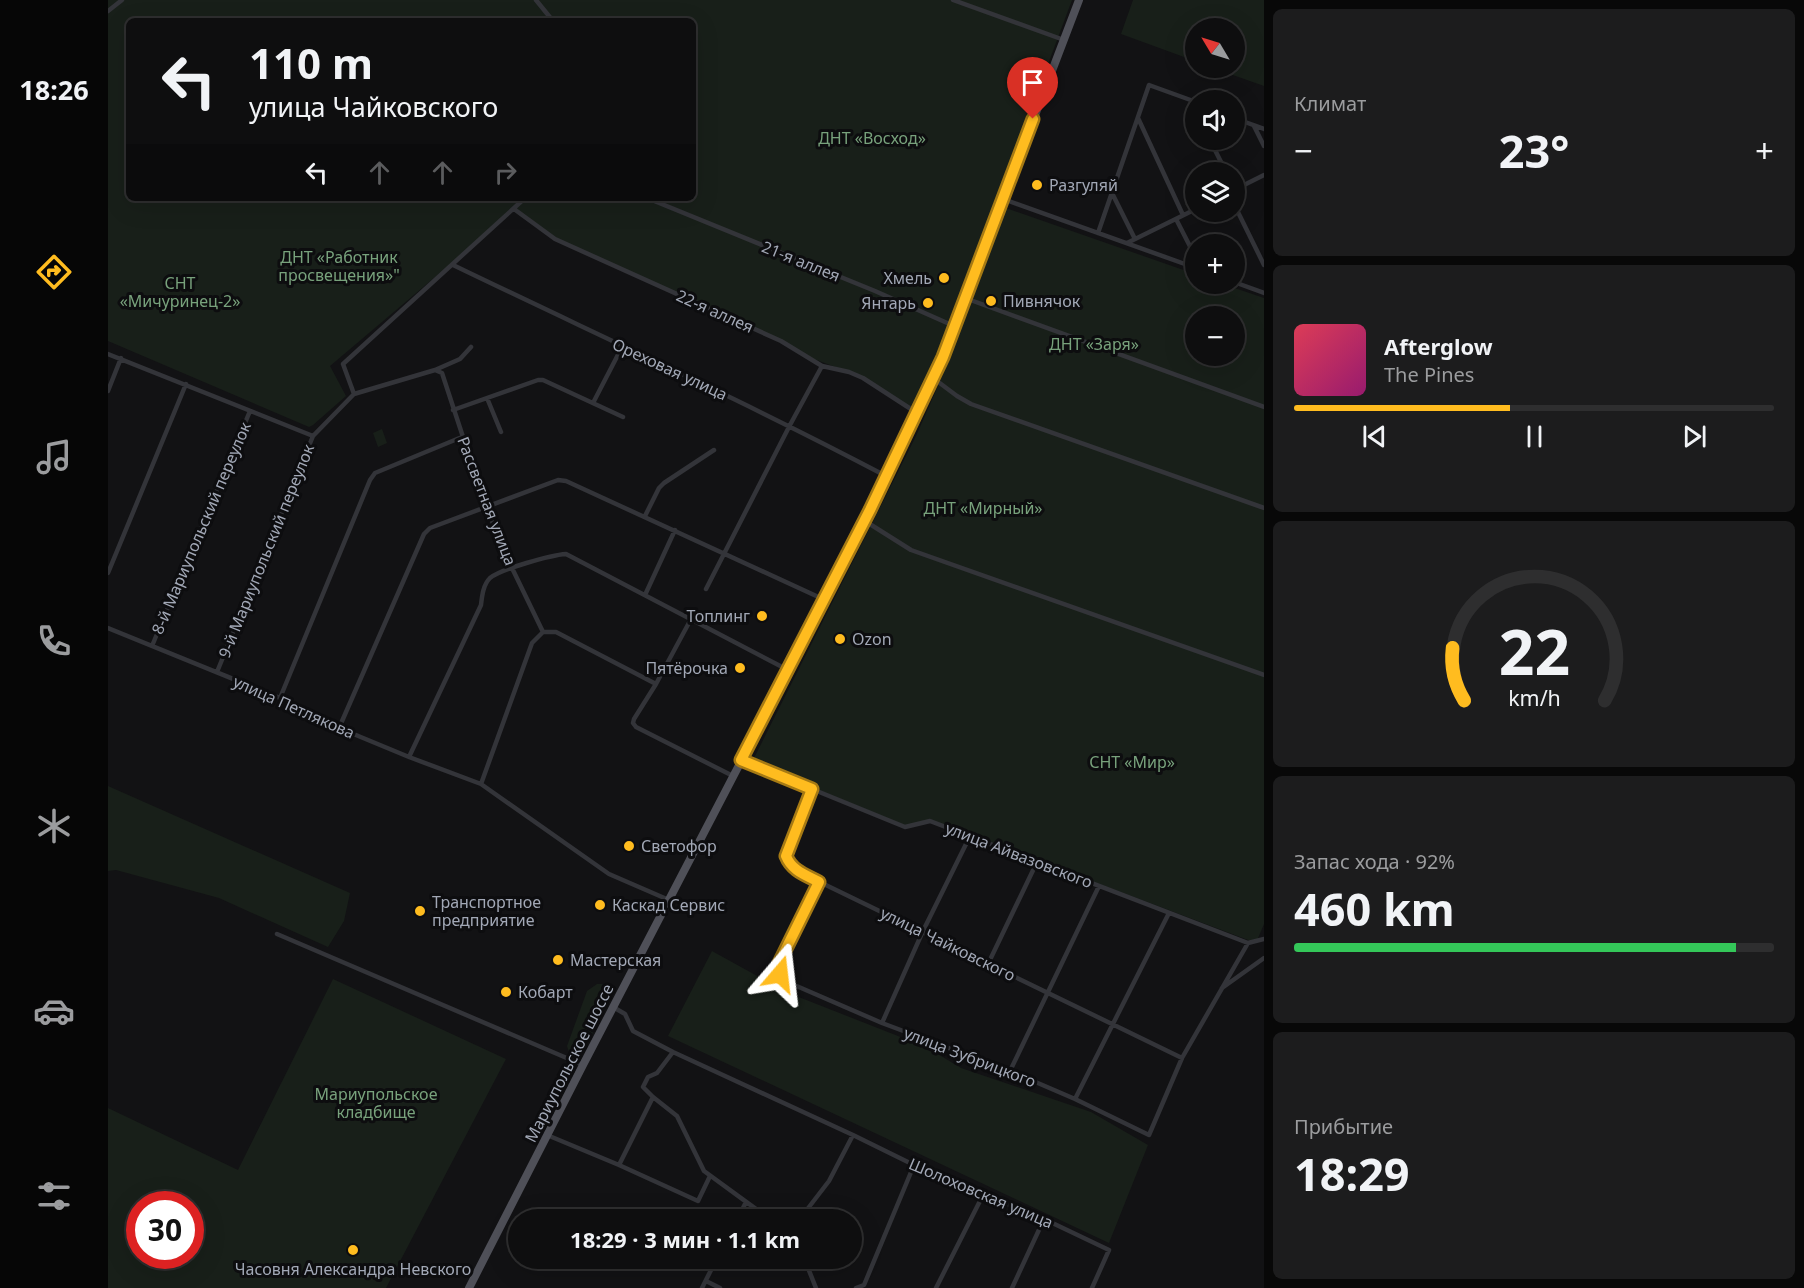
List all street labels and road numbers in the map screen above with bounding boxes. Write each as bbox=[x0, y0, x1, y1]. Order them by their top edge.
street label: 21-я аллея bbox=[759, 235, 843, 287]
street label: 22-я аллея bbox=[673, 284, 757, 338]
street label: Ореховая улица bbox=[609, 333, 731, 405]
street label: 8-й Мариупольский переулок bbox=[146, 418, 256, 638]
street label: Рассветная улица bbox=[452, 433, 522, 569]
street label: 9-й Мариупольский переулок bbox=[213, 440, 319, 661]
street label: улица Петлякова bbox=[230, 670, 358, 744]
street label: улица Айвазовского bbox=[942, 817, 1096, 893]
street label: улица Чайковского bbox=[877, 902, 1019, 986]
street label: Мариупольское шоссе bbox=[519, 980, 619, 1146]
street label: улица Зубрицкого bbox=[901, 1022, 1039, 1092]
street label: Шолоховская улица bbox=[905, 1153, 1057, 1233]

